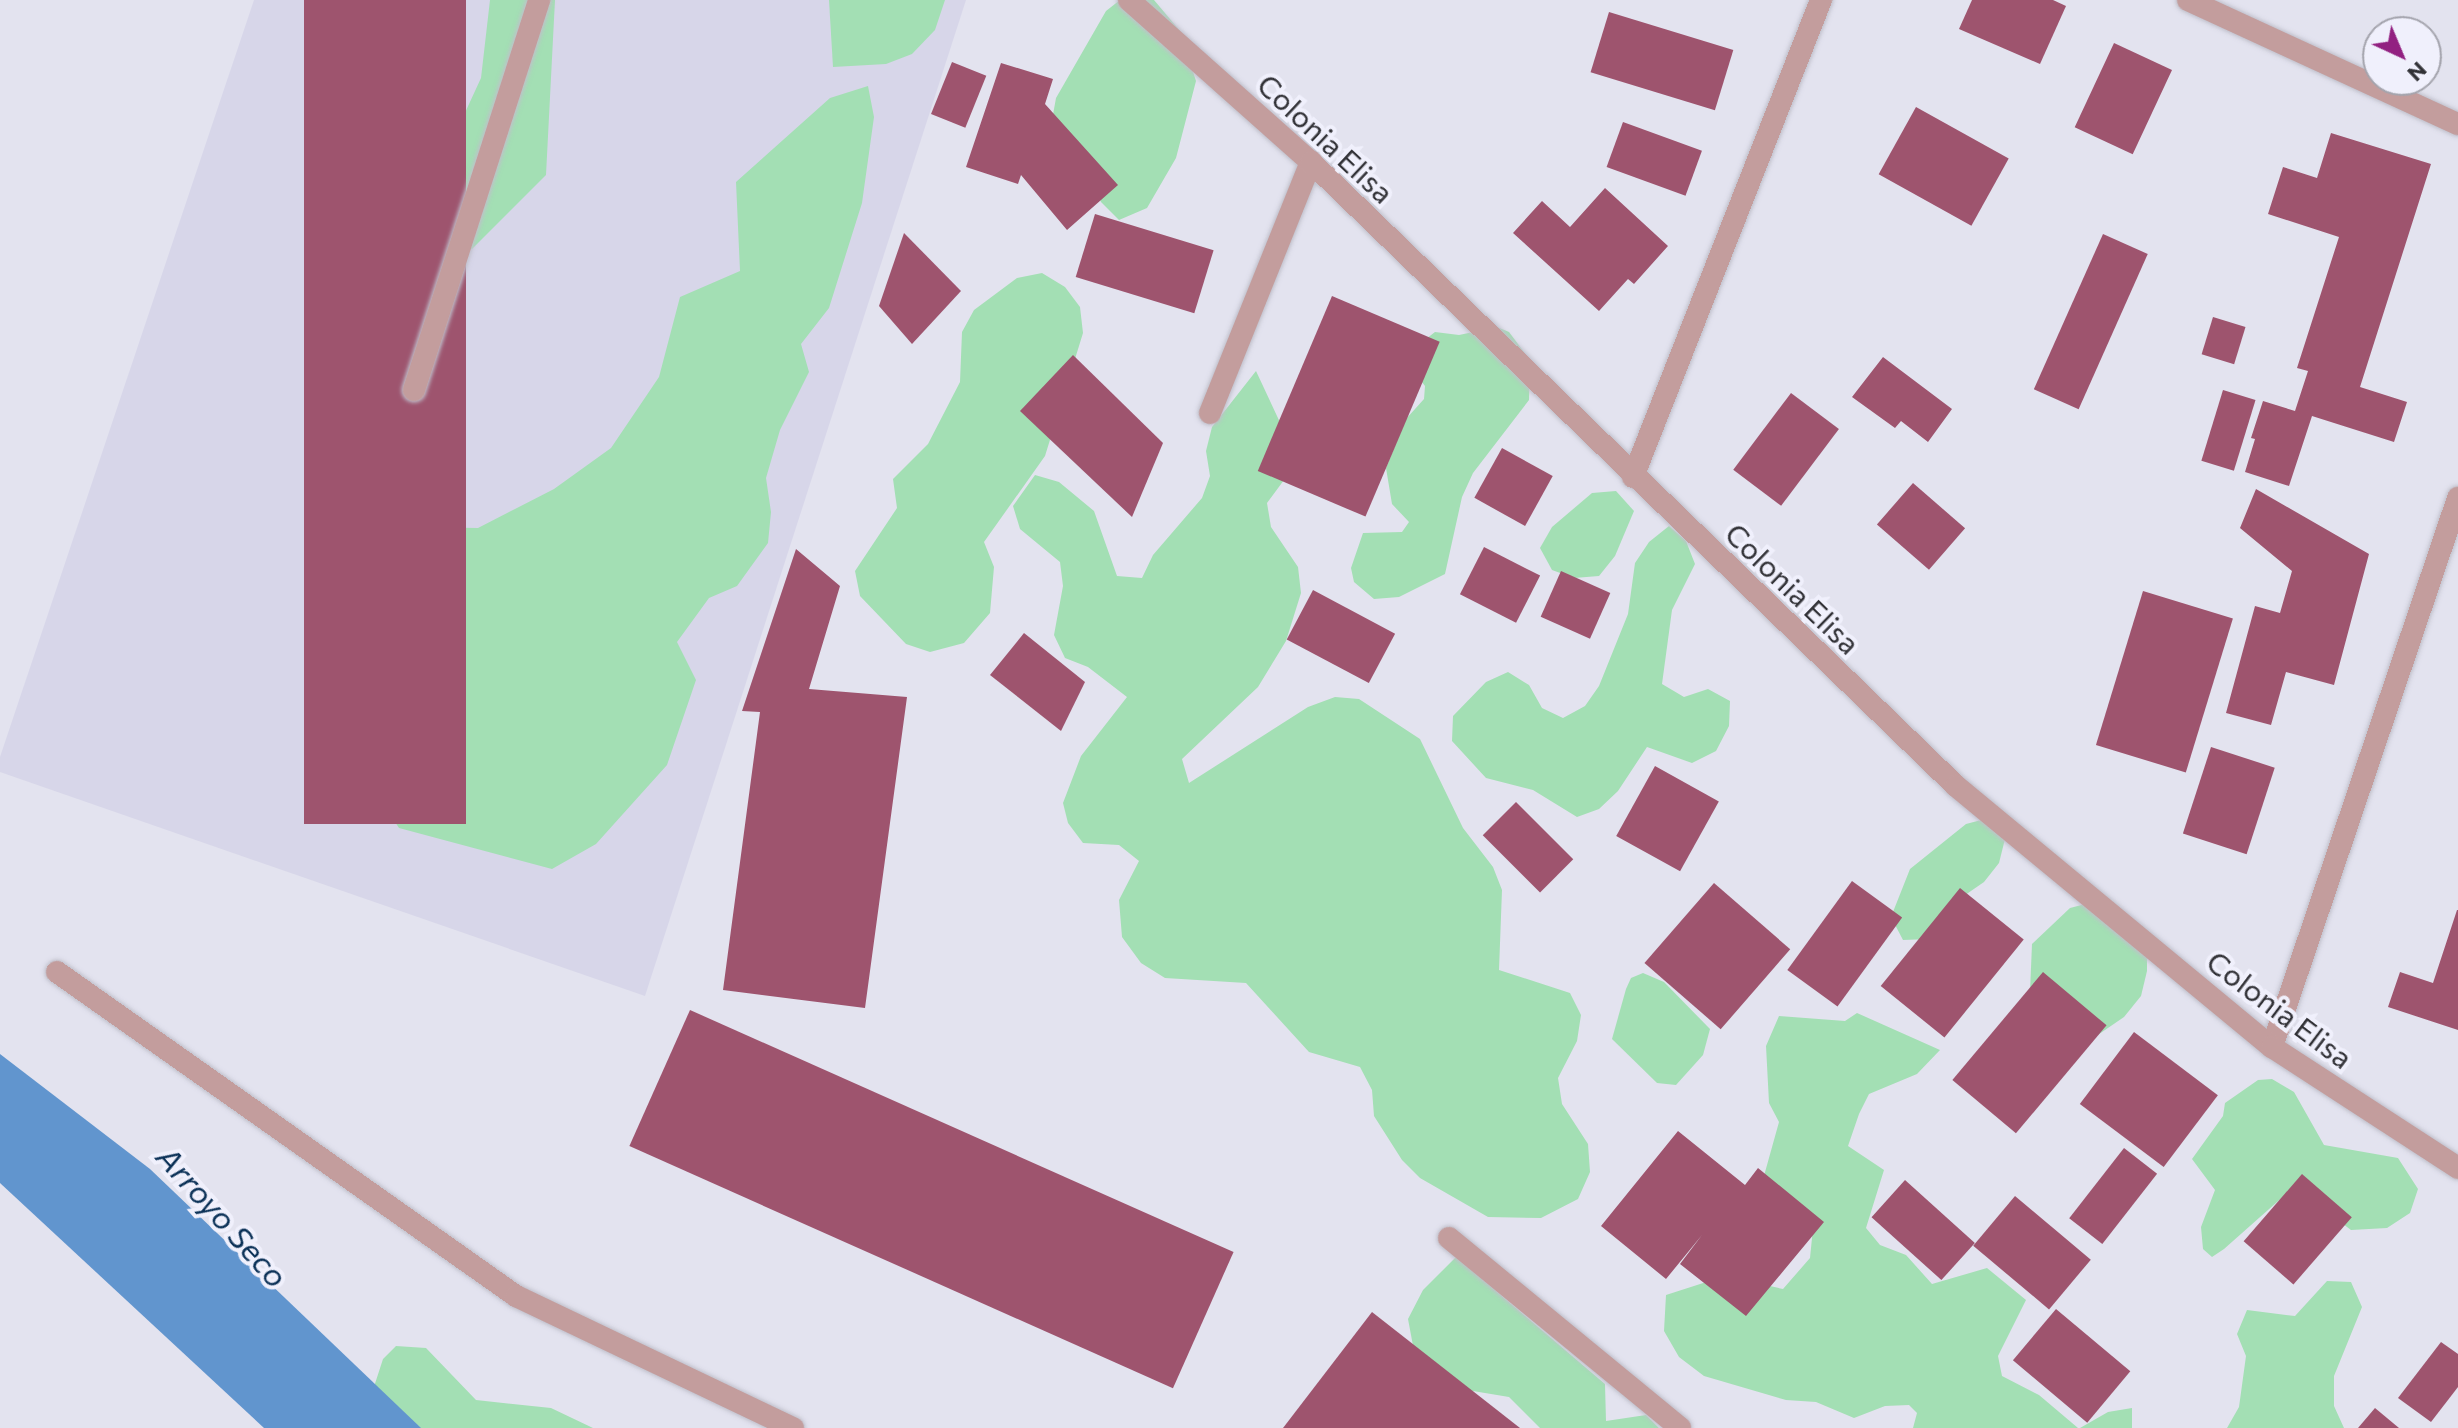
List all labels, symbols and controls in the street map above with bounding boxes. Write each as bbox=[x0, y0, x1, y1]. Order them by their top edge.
north arrow bbox=[2362, 16, 2442, 96]
text: N bbox=[2402, 57, 2433, 88]
street label: Colonia Elisa bbox=[1251, 66, 1401, 210]
street label: Colonia Elisa bbox=[1718, 515, 1868, 661]
street label: Colonia Elisa bbox=[2200, 943, 2360, 1075]
water label: Arroyo Seco bbox=[149, 1137, 297, 1295]

